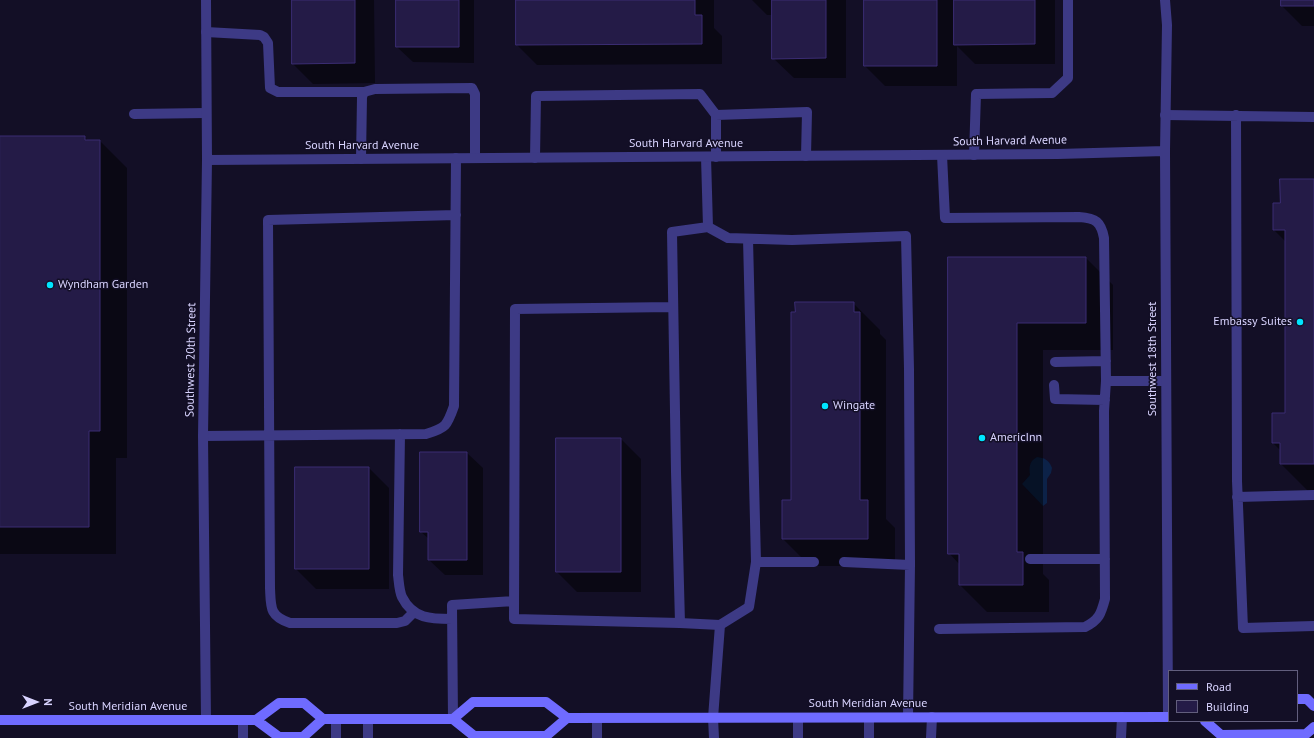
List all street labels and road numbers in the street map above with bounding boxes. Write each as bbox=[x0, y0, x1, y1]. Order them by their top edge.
street label: South Harvard Avenue bbox=[953, 133, 1067, 149]
street label: South Harvard Avenue bbox=[629, 137, 743, 151]
street label: South Harvard Avenue bbox=[305, 139, 419, 153]
street label: Southwest 18th Street bbox=[1146, 302, 1160, 416]
street label: Southwest 20th Street bbox=[183, 303, 199, 417]
street label: South Meridian Avenue bbox=[809, 697, 927, 711]
street label: South Meridian Avenue bbox=[69, 700, 187, 714]

